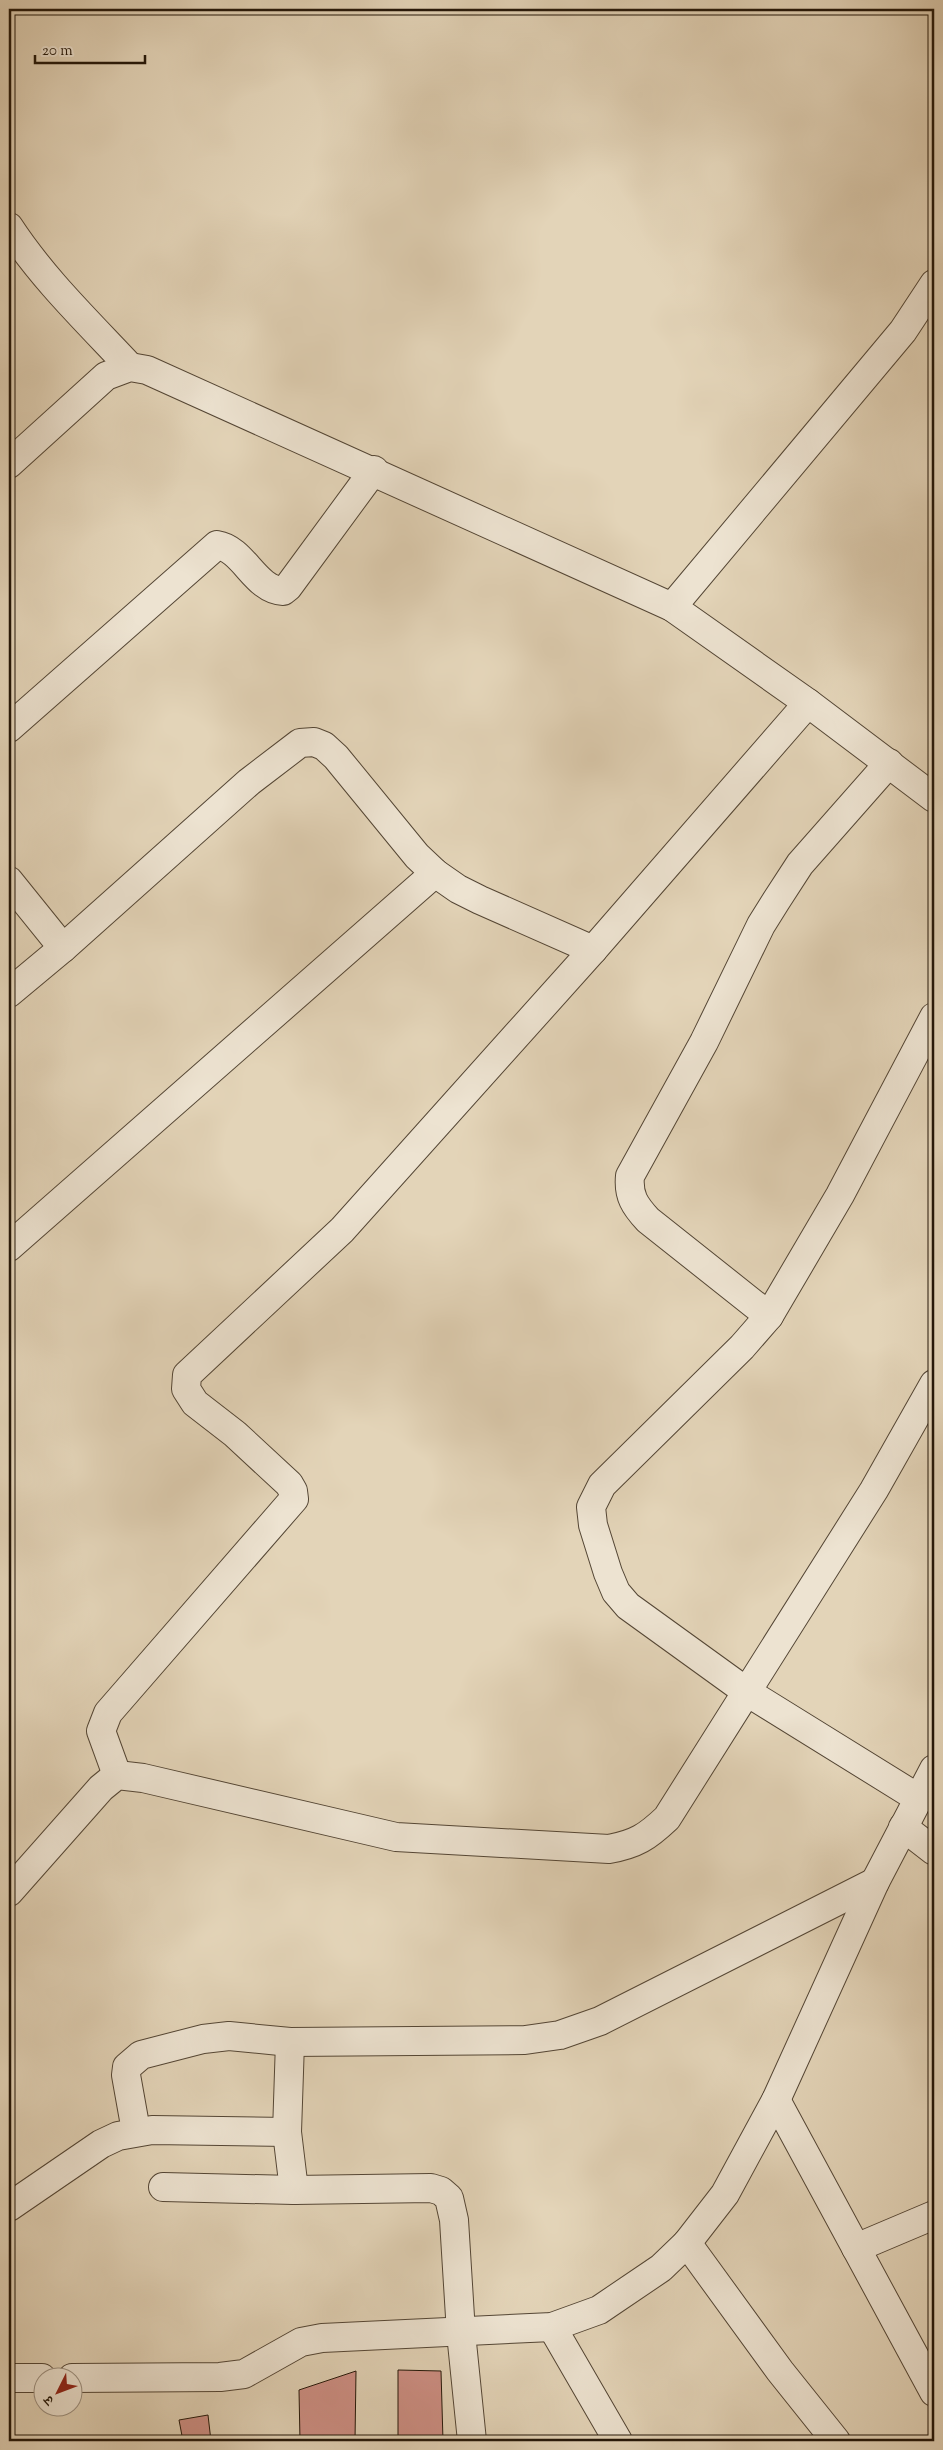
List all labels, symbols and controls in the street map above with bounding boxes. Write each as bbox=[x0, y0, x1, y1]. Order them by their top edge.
scale bar bbox=[35, 32, 145, 64]
text: 20 m bbox=[42, 41, 73, 62]
north arrow bbox=[32, 2368, 82, 2418]
text: उ bbox=[39, 2389, 60, 2409]

